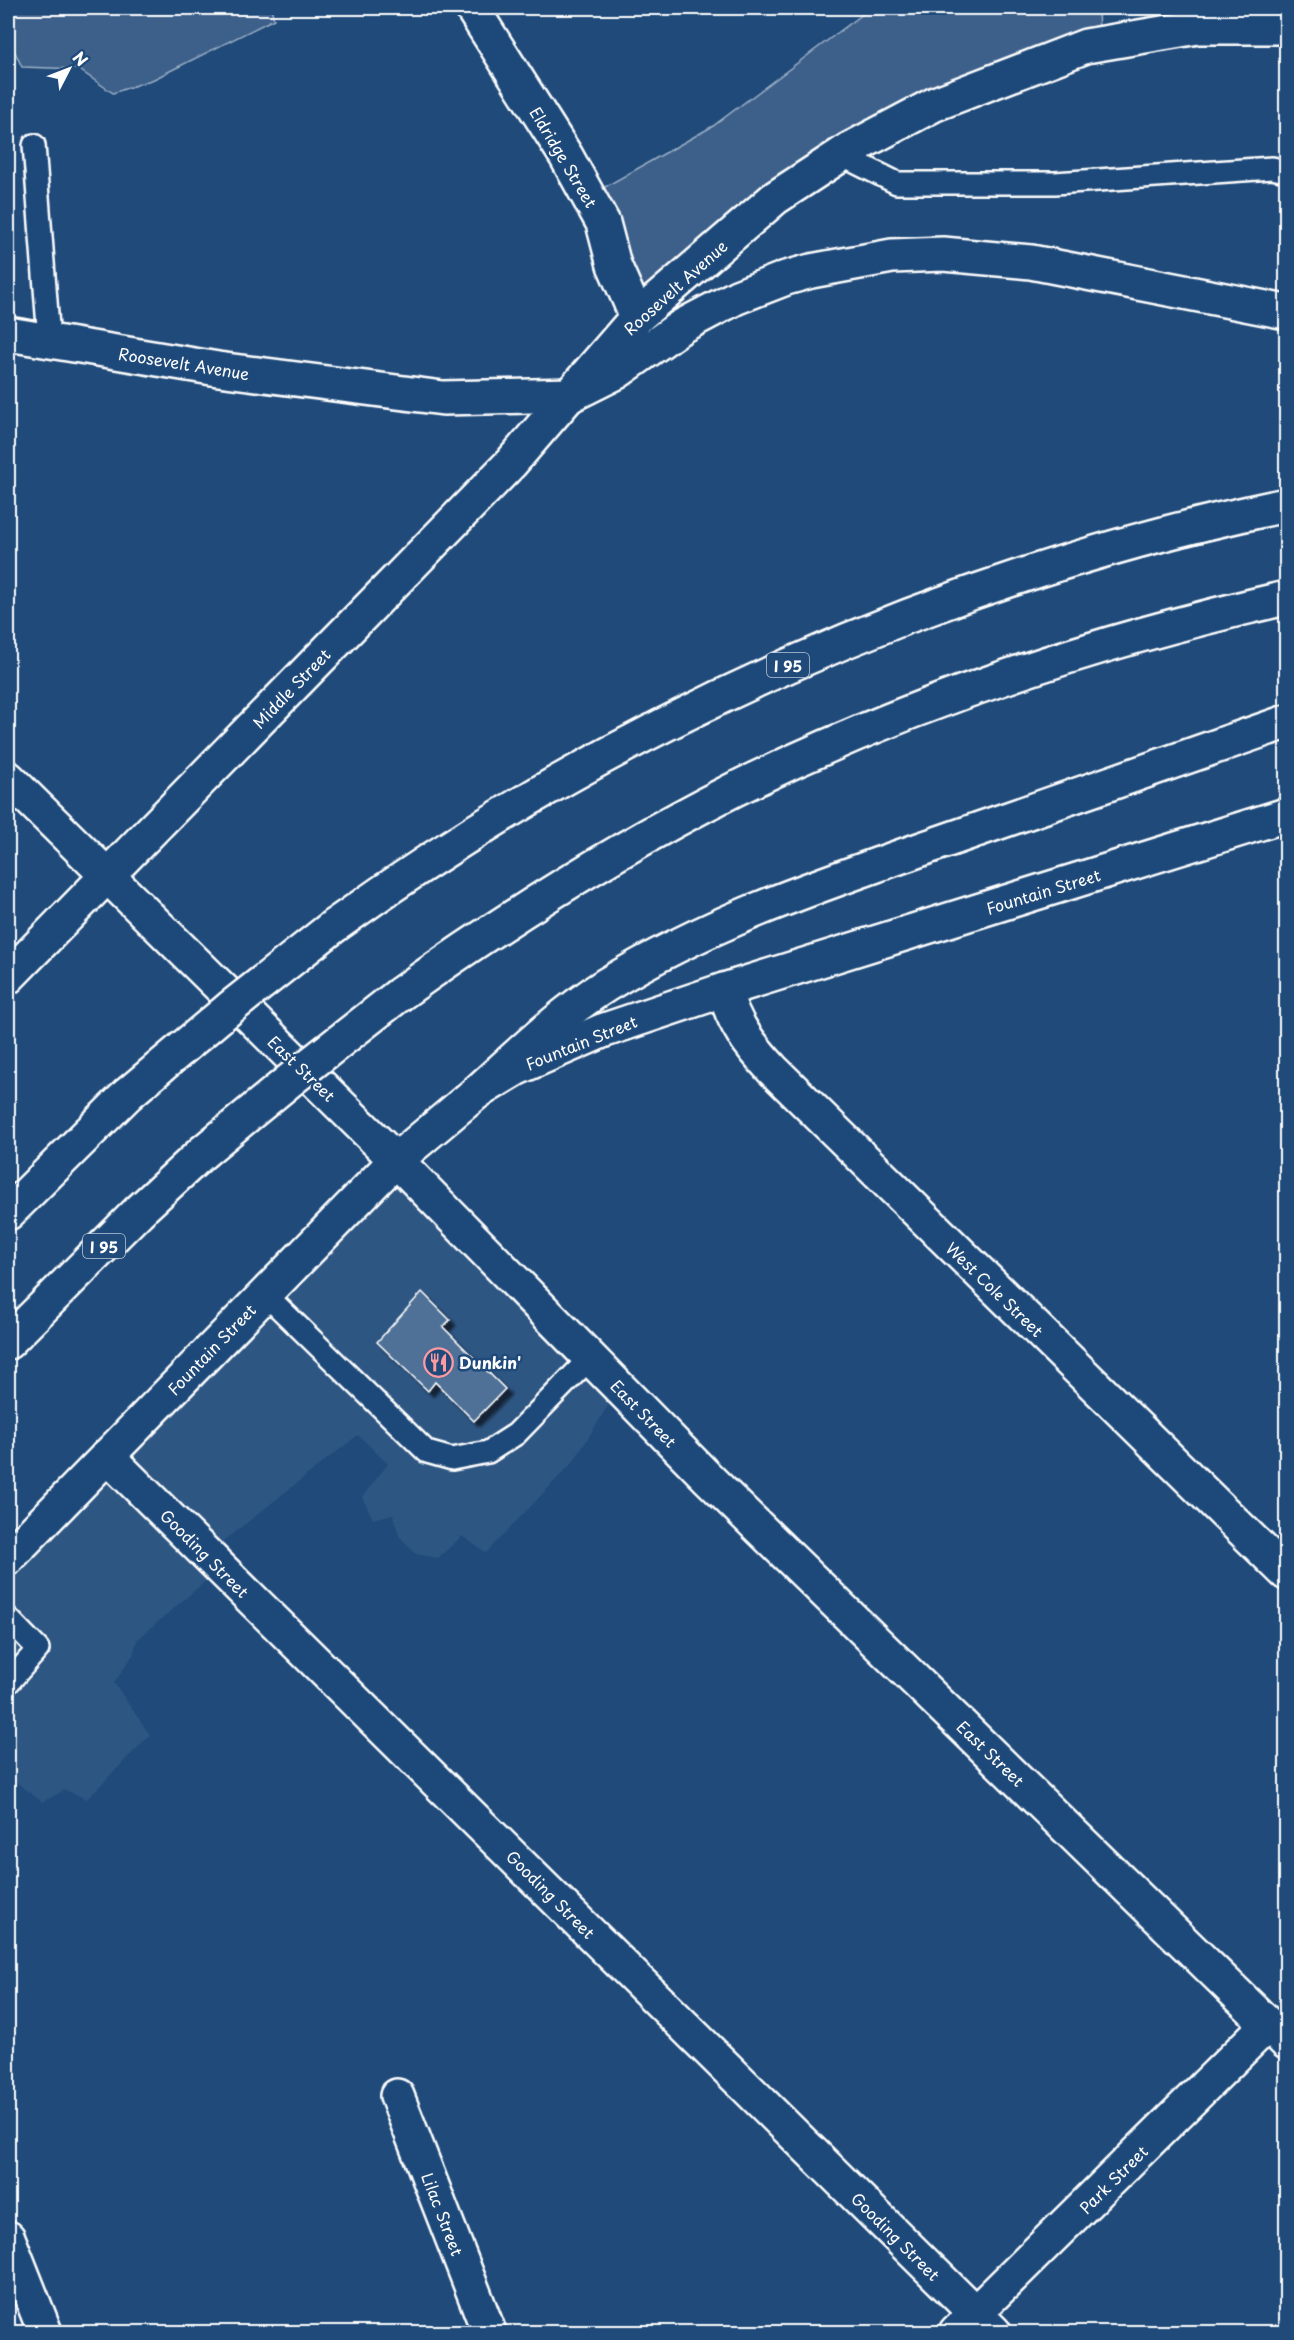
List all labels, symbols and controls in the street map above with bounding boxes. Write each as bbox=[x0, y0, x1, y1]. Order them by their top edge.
north arrow bbox=[39, 39, 99, 99]
text: N bbox=[68, 46, 94, 71]
street label: Eldridge Street bbox=[524, 102, 604, 212]
street label: Roosevelt Avenue bbox=[618, 234, 732, 340]
street label: Roosevelt Avenue bbox=[117, 341, 251, 385]
street label: Middle Street bbox=[247, 642, 336, 733]
road number: I 95 bbox=[767, 653, 809, 677]
street label: Fountain Street bbox=[983, 862, 1104, 920]
street label: Fountain Street bbox=[522, 1009, 641, 1075]
street label: East Street bbox=[263, 1030, 341, 1106]
road number: I 95 bbox=[83, 1234, 125, 1258]
street label: West Cole Street bbox=[941, 1236, 1050, 1342]
street label: Fountain Street bbox=[161, 1298, 261, 1400]
restaurant icon: Dunkin' bbox=[422, 1346, 454, 1378]
place label: Dunkin' bbox=[459, 1350, 521, 1374]
street label: East Street bbox=[606, 1374, 682, 1452]
street label: Gooding Street bbox=[155, 1503, 255, 1603]
street label: East Street bbox=[952, 1715, 1030, 1791]
street label: Gooding Street bbox=[501, 1844, 601, 1944]
street label: Park Street bbox=[1073, 2139, 1153, 2219]
street label: Lilac Street bbox=[416, 2169, 470, 2260]
street label: Gooding Street bbox=[846, 2186, 946, 2286]

